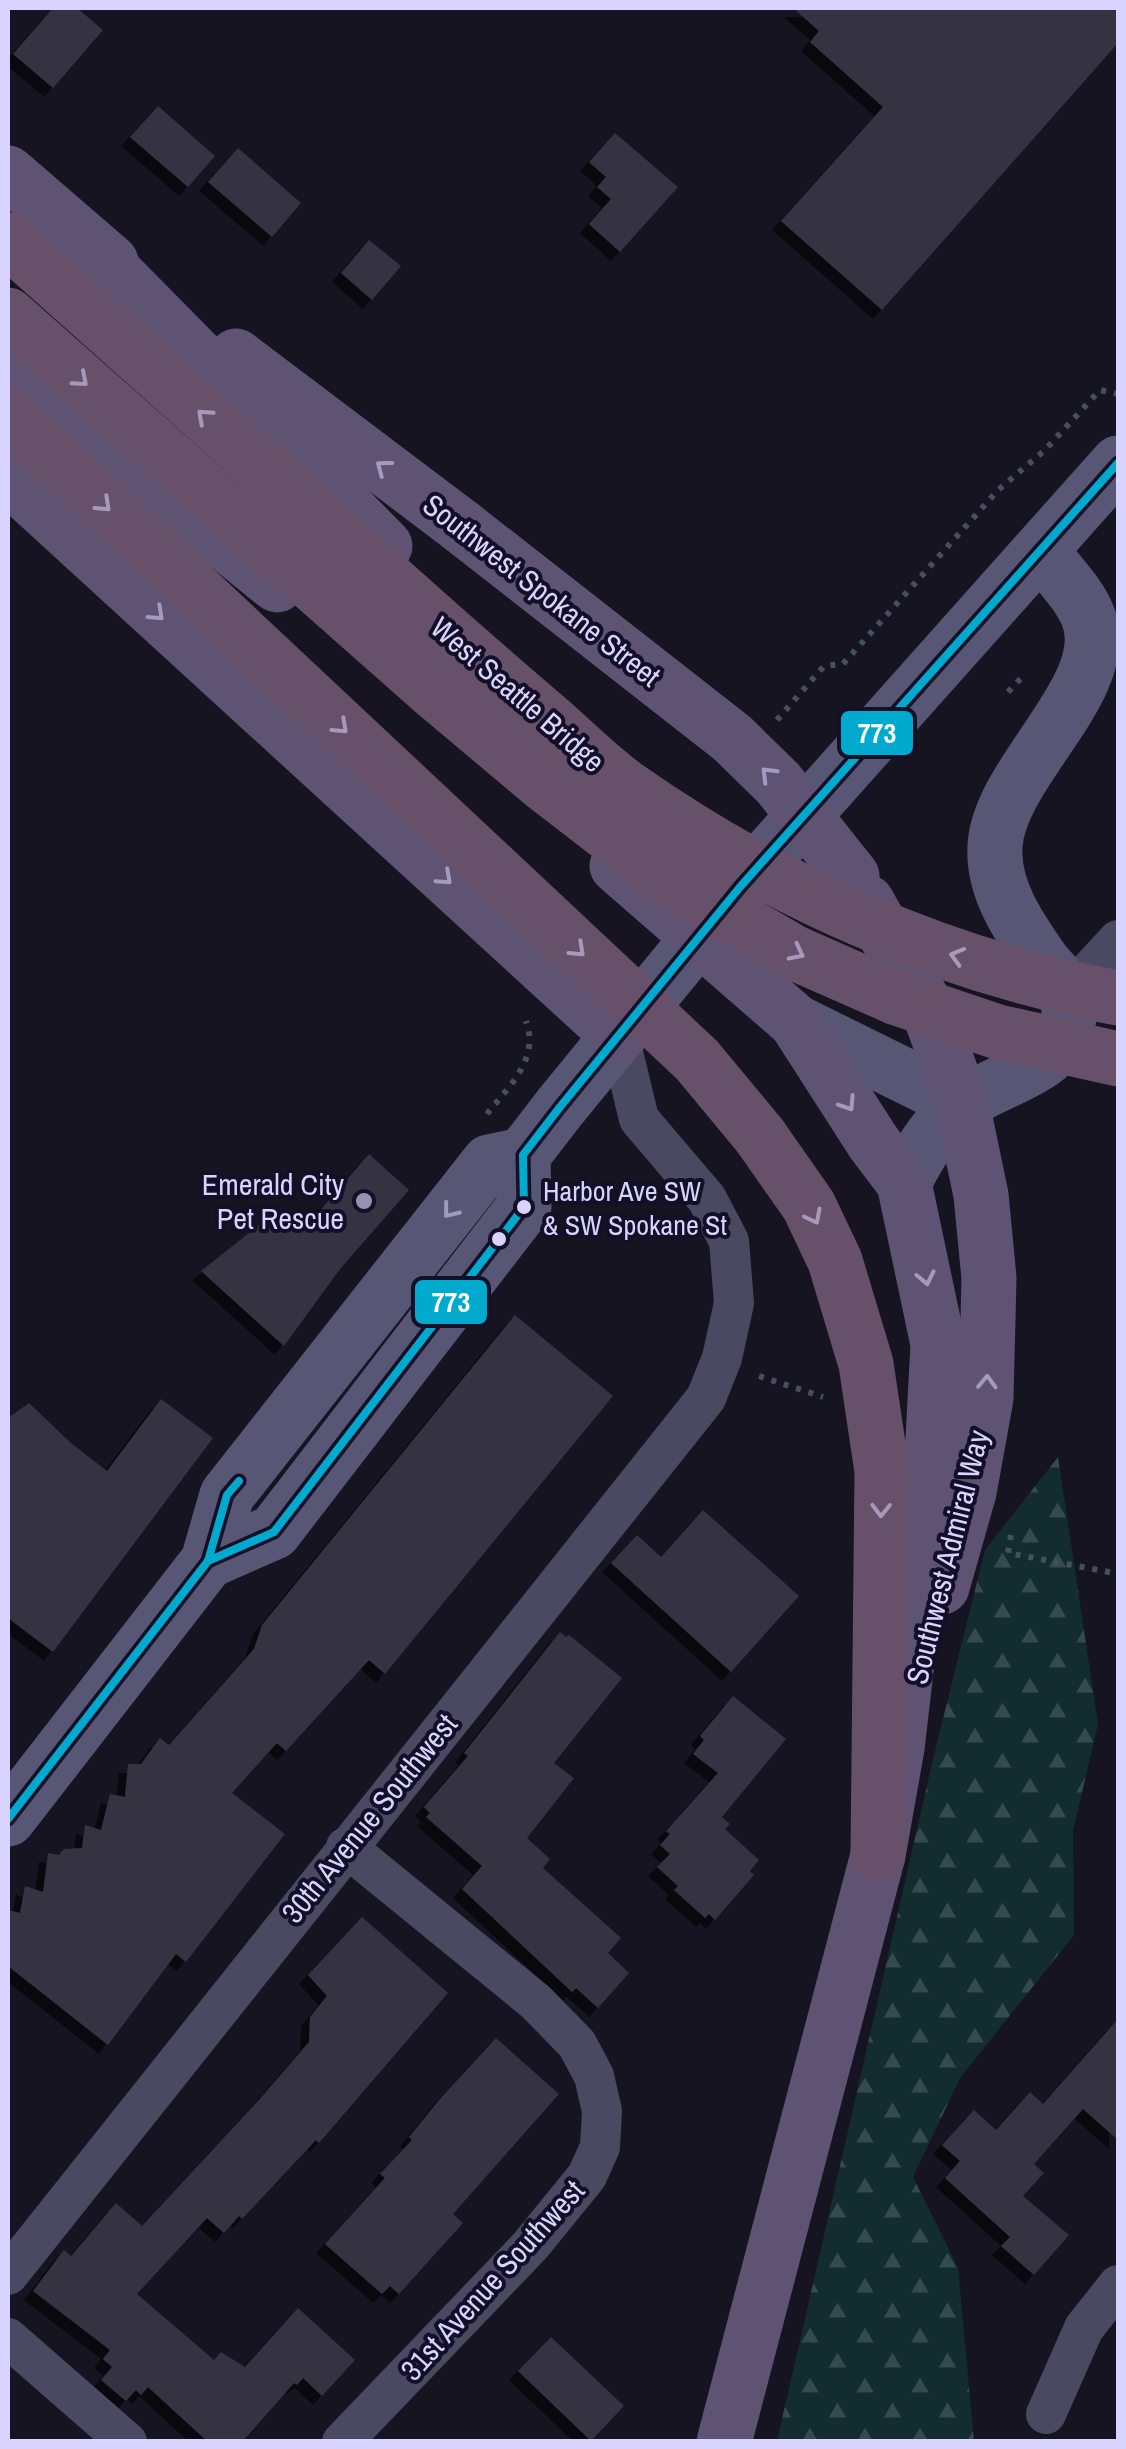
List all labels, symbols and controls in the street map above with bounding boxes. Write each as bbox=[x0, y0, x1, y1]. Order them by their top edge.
one-way arrow bbox=[69, 368, 87, 386]
one-way arrow bbox=[197, 410, 216, 428]
one-way arrow bbox=[376, 461, 394, 478]
street label: Southwest Spokane Street bbox=[415, 485, 669, 696]
one-way arrow bbox=[92, 493, 111, 511]
one-way arrow bbox=[145, 602, 164, 620]
street label: West Seattle Bridge bbox=[422, 607, 614, 781]
line badge: 773 bbox=[839, 709, 915, 757]
text: 773 bbox=[858, 714, 896, 752]
one-way arrow bbox=[329, 715, 347, 733]
one-way arrow bbox=[762, 767, 780, 785]
one-way arrow bbox=[433, 866, 452, 884]
one-way arrow bbox=[566, 938, 585, 956]
one-way arrow bbox=[786, 941, 804, 961]
one-way arrow bbox=[949, 947, 966, 968]
one-way arrow bbox=[836, 1093, 855, 1111]
place label: Emerald City Pet Rescue bbox=[202, 1164, 345, 1238]
place label: Harbor Ave SW & SW Spokane St bbox=[543, 1172, 727, 1244]
marker: Emerald City Pet Rescue bbox=[353, 1190, 375, 1212]
marker: Harbor Ave SW & SW Spokane St bbox=[514, 1197, 534, 1217]
one-way arrow bbox=[444, 1200, 462, 1218]
one-way arrow bbox=[802, 1207, 821, 1225]
unlabelled marker bbox=[489, 1229, 509, 1249]
one-way arrow bbox=[914, 1269, 935, 1286]
line badge: 773 bbox=[413, 1278, 489, 1326]
text: 773 bbox=[432, 1283, 470, 1321]
one-way arrow bbox=[976, 1374, 997, 1390]
street label: Southwest Admiral Way bbox=[896, 1425, 998, 1688]
one-way arrow bbox=[871, 1502, 892, 1518]
street label: 30th Avenue Southwest bbox=[272, 1705, 466, 1931]
street label: 31st Avenue Southwest bbox=[391, 2171, 593, 2389]

